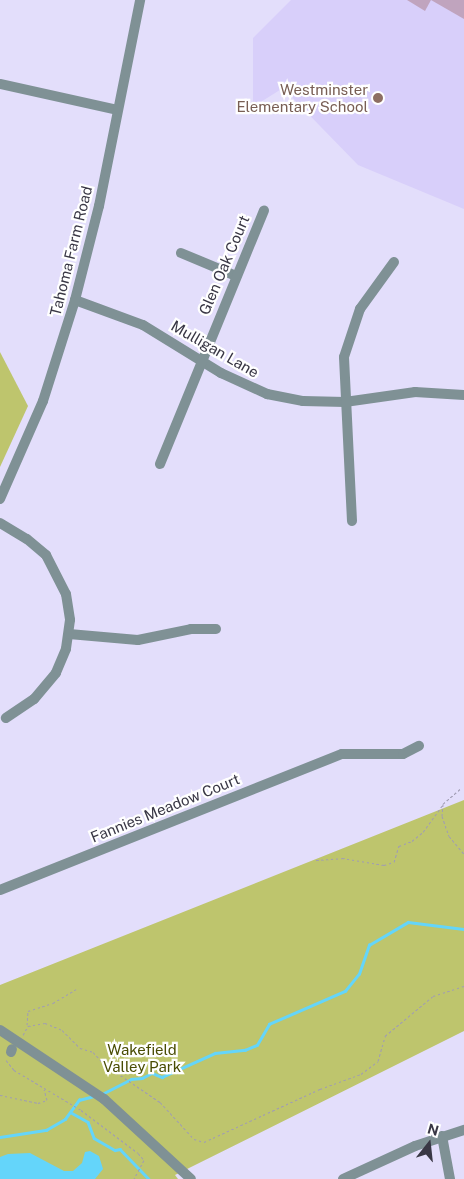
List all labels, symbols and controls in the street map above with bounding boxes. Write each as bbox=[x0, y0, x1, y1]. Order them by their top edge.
place label: Westminster Elementary School bbox=[236, 80, 368, 115]
marker: Westminster Elementary School bbox=[372, 92, 384, 104]
street label: Tahoma Farm Road bbox=[46, 184, 96, 318]
street label: Glen Oak Court bbox=[195, 213, 253, 317]
street label: Mulligan Lane bbox=[168, 317, 262, 381]
street label: Fannies Meadow Court bbox=[88, 770, 242, 846]
park label: Wakefield Valley Park bbox=[103, 1040, 181, 1075]
north arrow bbox=[404, 1119, 454, 1169]
text: N bbox=[426, 1120, 441, 1139]

